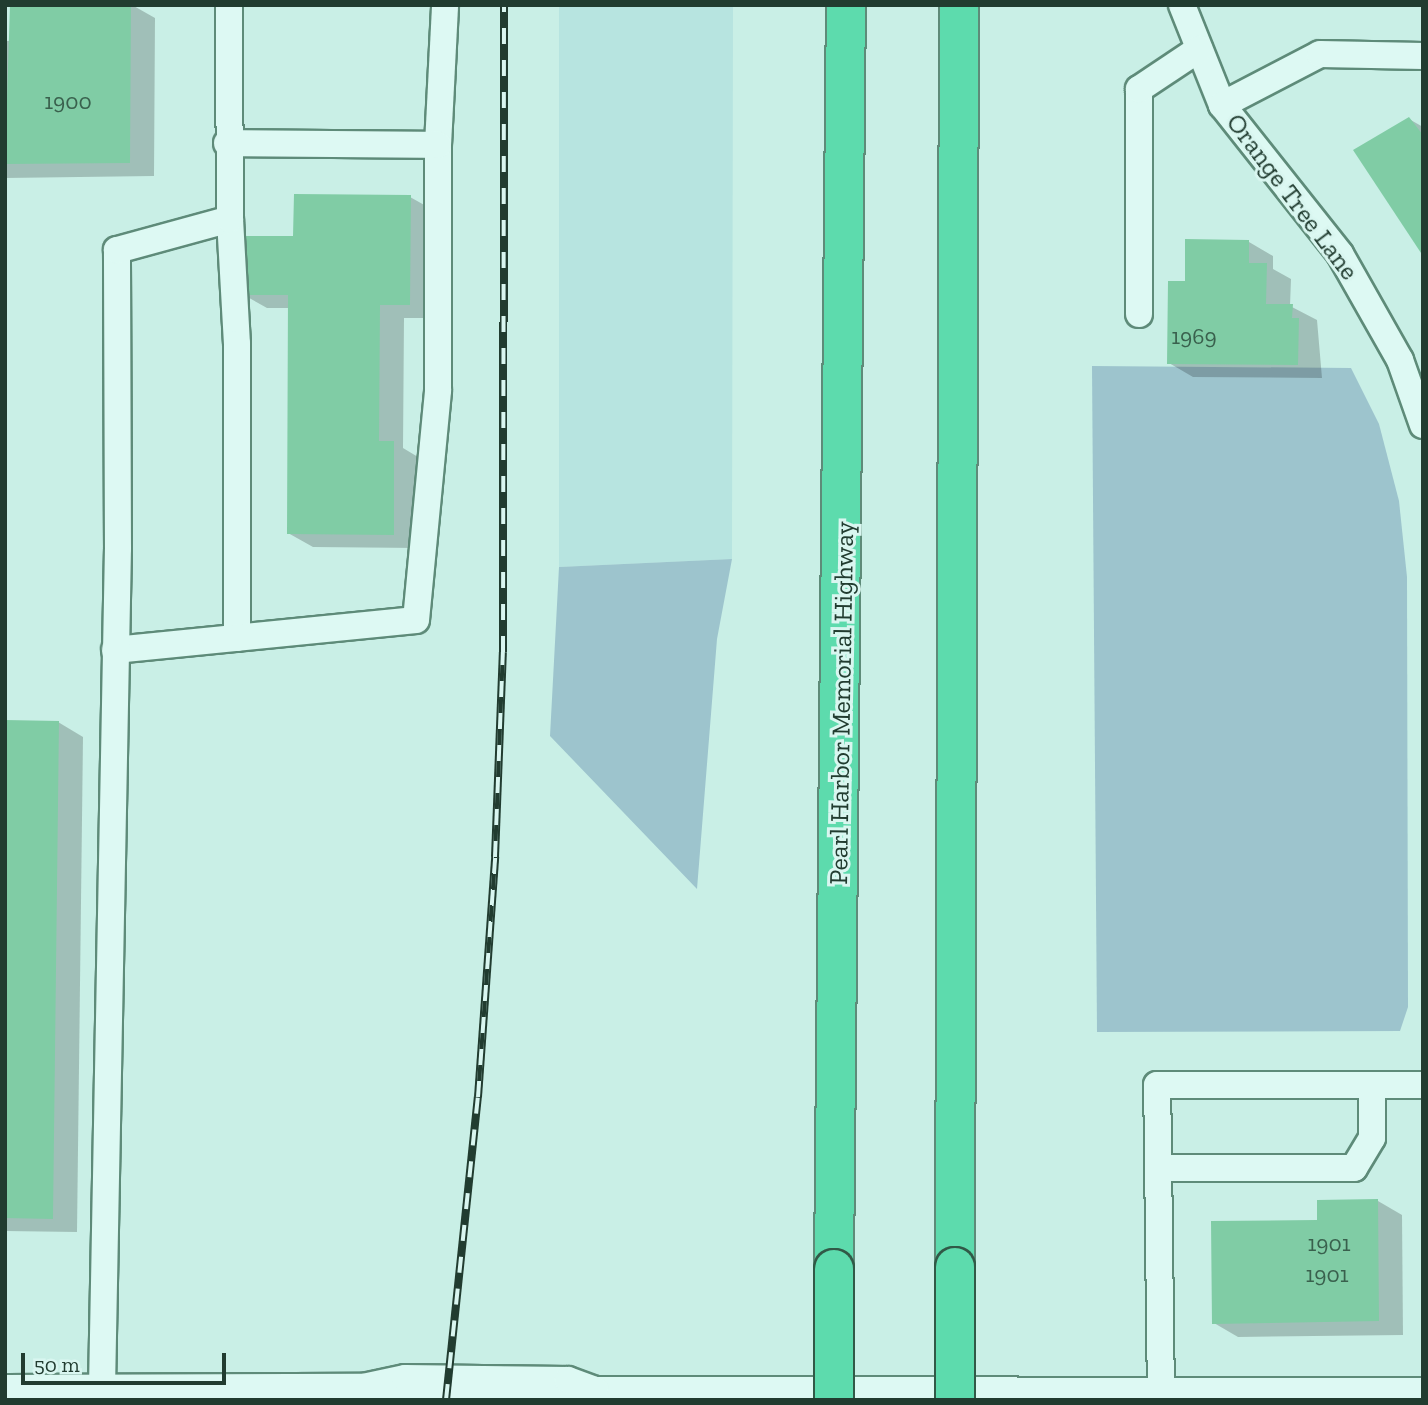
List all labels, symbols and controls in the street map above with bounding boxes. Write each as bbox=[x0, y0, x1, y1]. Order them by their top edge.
house number: 1900 bbox=[44, 87, 92, 115]
street label: Orange Tree Lane bbox=[1219, 108, 1365, 286]
house number: 1969 bbox=[1171, 322, 1217, 350]
street label: Pearl Harbor Memorial Highway bbox=[823, 521, 861, 885]
house number: 1901 bbox=[1307, 1229, 1351, 1257]
house number: 1901 bbox=[1305, 1260, 1349, 1288]
scale bar bbox=[24, 1338, 229, 1382]
text: 50 m bbox=[34, 1352, 80, 1377]

